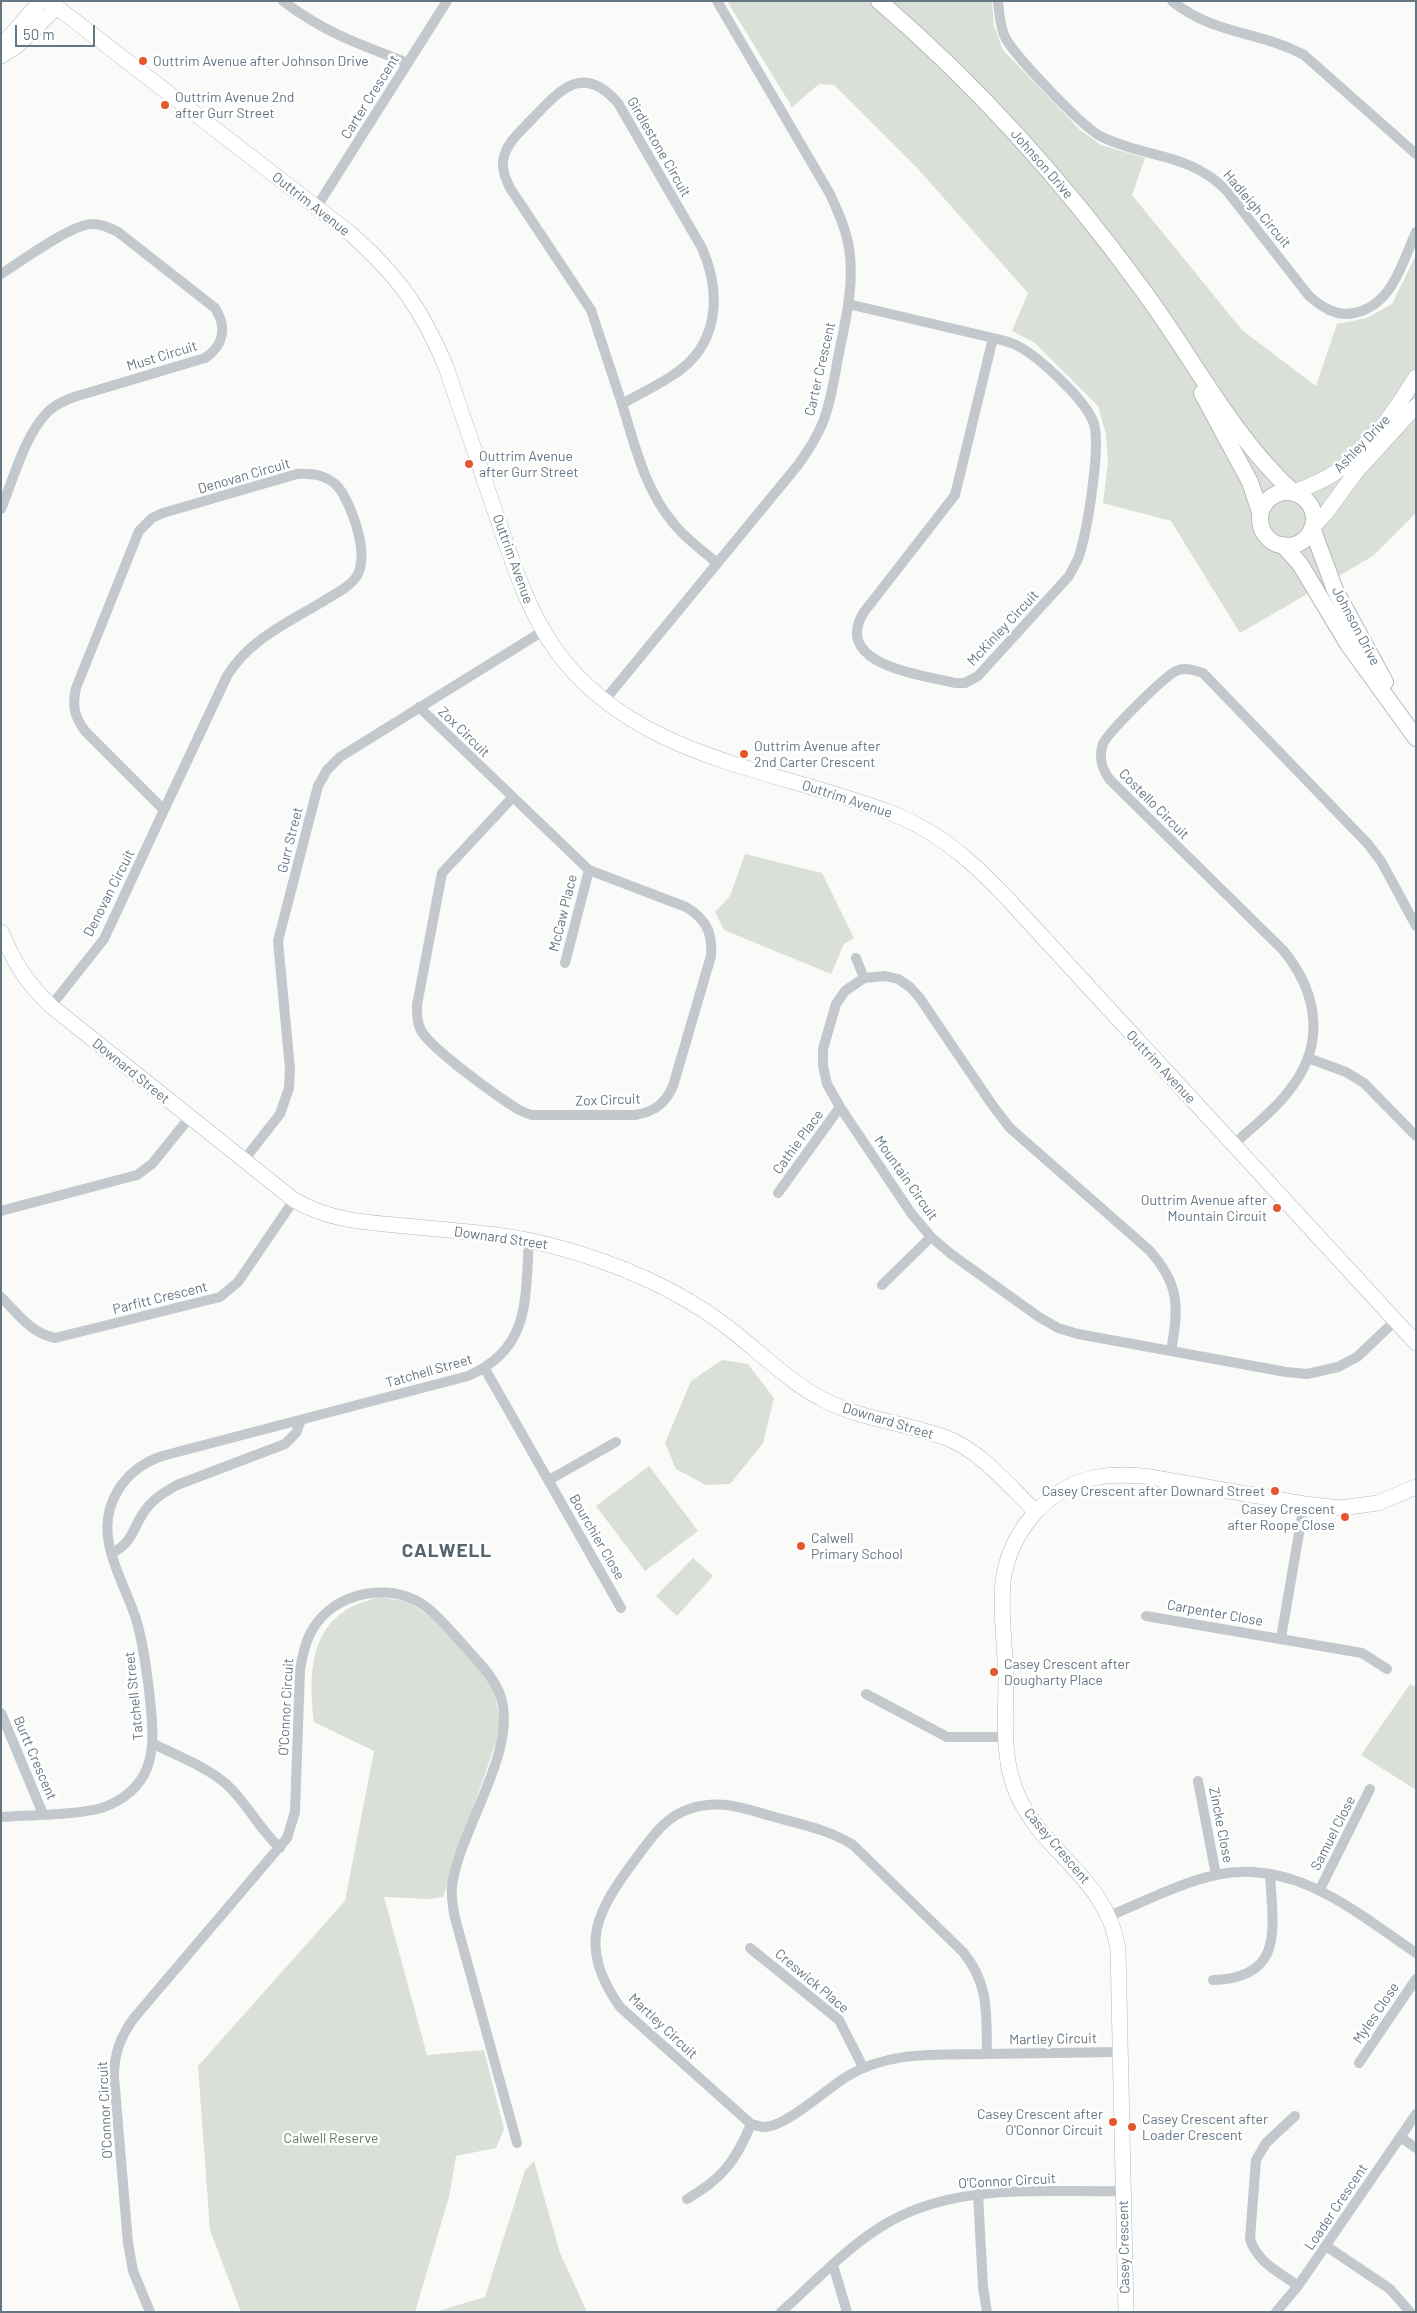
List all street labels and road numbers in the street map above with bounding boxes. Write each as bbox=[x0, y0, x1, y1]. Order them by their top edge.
street label: Carter Crescent bbox=[337, 52, 403, 142]
street label: Girdlestone Circuit bbox=[624, 94, 694, 200]
street label: Johnson Drive bbox=[1007, 126, 1077, 202]
street label: Hadleigh Circuit bbox=[1220, 167, 1294, 251]
street label: Outtrim Avenue bbox=[269, 168, 353, 240]
street label: Carter Crescent bbox=[801, 320, 839, 418]
street label: Must Circuit bbox=[125, 337, 199, 375]
street label: Ashley Drive bbox=[1330, 412, 1394, 476]
street label: Denovan Circuit bbox=[196, 455, 292, 497]
street label: Outtrim Avenue bbox=[489, 512, 537, 606]
street label: Johnson Drive bbox=[1328, 584, 1384, 668]
street label: McKinley Circuit bbox=[964, 587, 1042, 669]
street label: Zox Circuit bbox=[435, 703, 493, 761]
street label: Costello Circuit bbox=[1115, 765, 1193, 843]
street label: Outtrim Avenue bbox=[800, 776, 894, 822]
street label: Gurr Street bbox=[274, 805, 306, 875]
street label: Denovan Circuit bbox=[80, 847, 138, 939]
street label: McCaw Place bbox=[545, 873, 581, 953]
street label: Outtrim Avenue bbox=[1123, 1027, 1199, 1107]
street label: Downard Street bbox=[89, 1035, 173, 1107]
street label: Zox Circuit bbox=[575, 1090, 641, 1110]
street label: Cathie Place bbox=[769, 1107, 827, 1177]
street label: Mountain Circuit bbox=[871, 1132, 941, 1224]
street label: Downard Street bbox=[453, 1223, 549, 1253]
street label: Parfitt Crescent bbox=[111, 1278, 209, 1318]
street label: Tatchell Street bbox=[384, 1351, 474, 1391]
street label: Downard Street bbox=[840, 1399, 936, 1443]
street label: Bourchier Close bbox=[566, 1491, 628, 1583]
street label: Carpenter Close bbox=[1166, 1596, 1264, 1630]
street label: Tatchell Street bbox=[121, 1651, 147, 1741]
street label: O'Connor Circuit bbox=[275, 1658, 297, 1756]
street label: Burtt Crescent bbox=[10, 1714, 60, 1802]
street label: Zincke Close bbox=[1205, 1786, 1237, 1864]
street label: Samuel Close bbox=[1307, 1793, 1359, 1873]
street label: Casey Crescent bbox=[1020, 1805, 1094, 1887]
street label: Creswick Place bbox=[772, 1945, 852, 2017]
street label: Myles Close bbox=[1349, 1979, 1403, 2047]
street label: Martley Circuit bbox=[625, 1990, 701, 2062]
street label: Martley Circuit bbox=[1009, 2030, 1097, 2048]
street label: O'Connor Circuit bbox=[94, 2061, 116, 2159]
street label: Loader Crescent bbox=[1301, 2161, 1371, 2253]
street label: O'Connor Circuit bbox=[958, 2170, 1056, 2192]
street label: Casey Crescent bbox=[1115, 2200, 1133, 2294]

